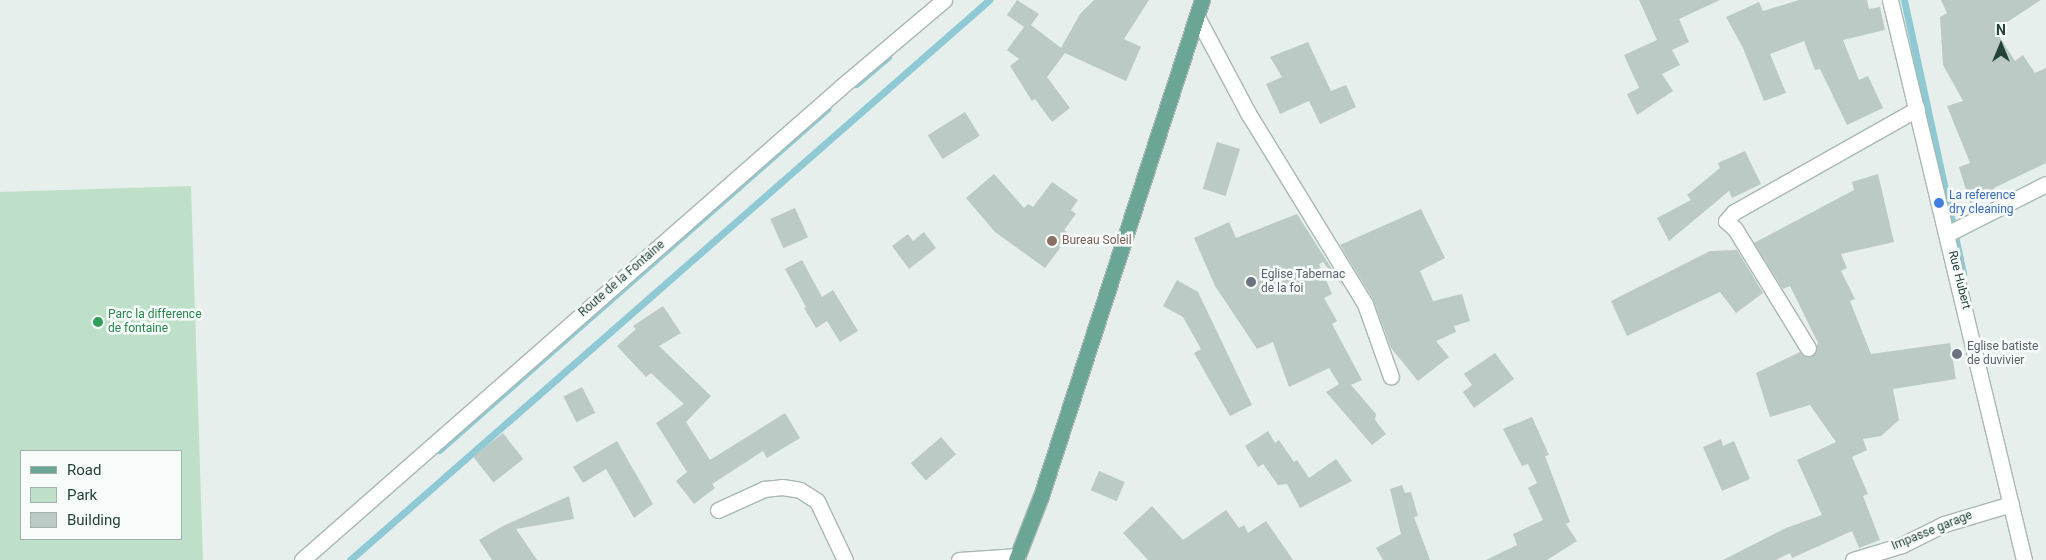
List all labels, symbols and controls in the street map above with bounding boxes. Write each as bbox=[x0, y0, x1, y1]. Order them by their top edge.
north arrow bbox=[1976, 20, 2026, 70]
text: N bbox=[1996, 22, 2006, 38]
place label: La reference dry cleaning bbox=[1949, 189, 2015, 217]
marker: La reference dry cleaning bbox=[1933, 197, 1945, 209]
place label: Bureau Soleil bbox=[1062, 234, 1132, 248]
marker: Bureau Soleil bbox=[1046, 235, 1058, 247]
street label: Route de la Fontaine bbox=[576, 238, 668, 320]
street label: Rue Hubert bbox=[1945, 249, 1973, 311]
place label: Eglise Tabernac de la foi bbox=[1261, 268, 1345, 296]
marker: Eglise Tabernac de la foi bbox=[1245, 276, 1257, 288]
place label: Parc la difference de fontaine bbox=[108, 308, 202, 336]
marker: Parc la difference de fontaine bbox=[92, 316, 104, 328]
place label: Eglise batiste de duvivier bbox=[1967, 340, 2038, 368]
marker: Eglise batiste de duvivier bbox=[1951, 348, 1963, 360]
legend bbox=[20, 450, 182, 540]
text: Road bbox=[67, 461, 101, 479]
text: Park bbox=[67, 486, 97, 504]
street label: Impasse garage bbox=[1890, 508, 1974, 554]
text: Building bbox=[67, 511, 121, 529]

